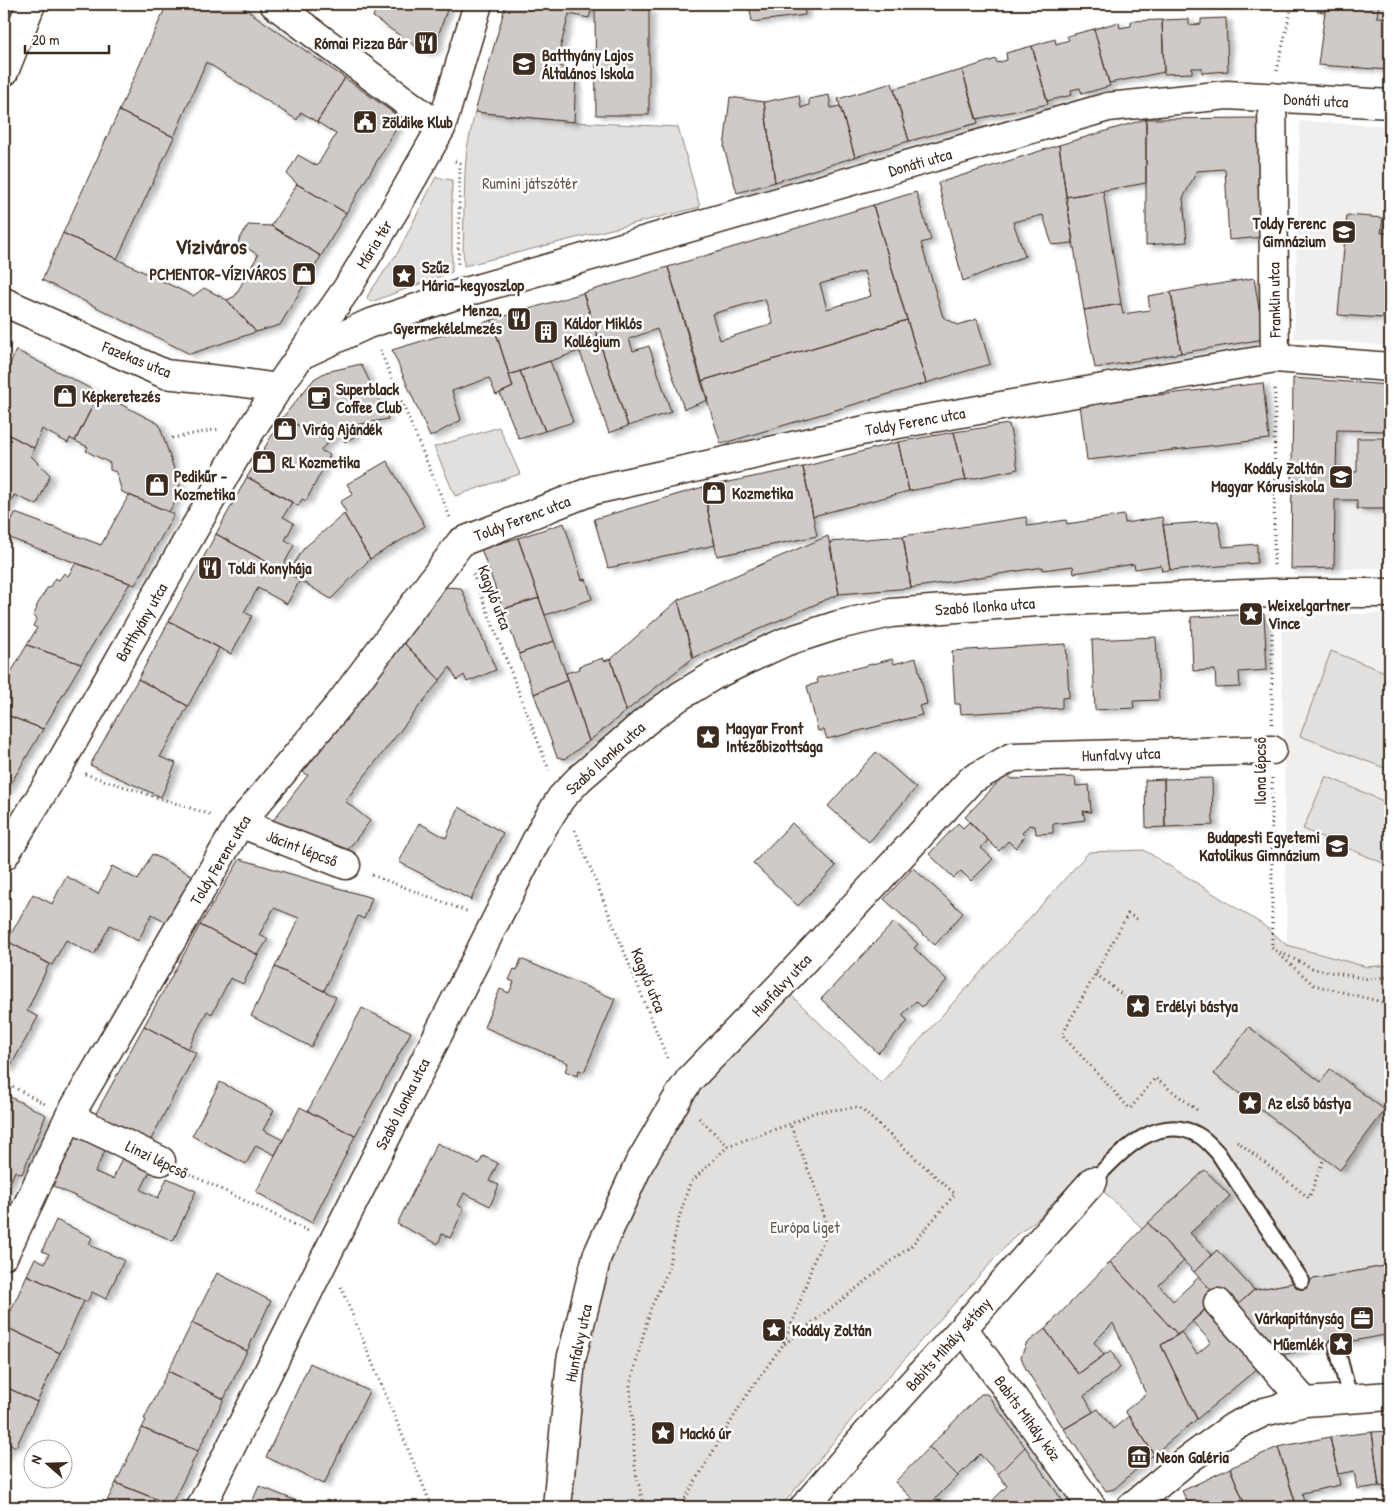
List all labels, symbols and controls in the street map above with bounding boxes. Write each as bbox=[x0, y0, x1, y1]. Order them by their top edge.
scale bar bbox=[25, 22, 109, 54]
text: 20 m bbox=[32, 29, 59, 50]
restaurant icon: Római Pizza Bár bbox=[413, 30, 439, 56]
place label: Római Pizza Bár bbox=[314, 32, 409, 54]
place label: Batthyány Lajos Általános Iskola bbox=[542, 44, 634, 84]
school or university icon: Batthyány Lajos Általános Iskola bbox=[511, 51, 537, 77]
street label: Donáti utca bbox=[1283, 87, 1349, 113]
public building icon: Zöldike Klub bbox=[352, 109, 378, 135]
place label: Zöldike Klub bbox=[382, 111, 453, 133]
street label: Donáti utca bbox=[886, 143, 954, 181]
park label: Rumini játszótér bbox=[482, 172, 578, 194]
place label: Toldy Ferenc Gimnázium bbox=[1252, 212, 1327, 252]
street label: Mária tér bbox=[351, 215, 397, 273]
school or university icon: Toldy Ferenc Gimnázium bbox=[1331, 219, 1357, 245]
district label: Víziváros bbox=[175, 232, 247, 261]
place label: Szűz Mária-kegyoszlop bbox=[422, 256, 524, 297]
shop icon: PCMENTOR-VÍZIVÁROS bbox=[291, 261, 317, 287]
street label: Franklin utca bbox=[1262, 262, 1286, 339]
place label: PCMENTOR-VÍZIVÁROS bbox=[149, 263, 287, 285]
place icon: Szűz Mária-kegyoszlop bbox=[391, 263, 417, 289]
place label: Menza, Gyermekélelmezés bbox=[393, 299, 503, 340]
restaurant icon: Menza, Gyermekélelmezés bbox=[506, 306, 532, 332]
place label: Káldor Miklós Kollégium bbox=[564, 312, 643, 353]
building icon: Káldor Miklós Kollégium bbox=[533, 319, 559, 345]
street label: Fazekas utca bbox=[98, 335, 175, 383]
place label: Superblack Coffee Club bbox=[336, 378, 402, 418]
shop icon: Képkeretezés bbox=[52, 383, 78, 409]
place label: Képkeretezés bbox=[82, 385, 161, 408]
cafe icon: Superblack Coffee Club bbox=[306, 385, 332, 411]
street label: Toldy Ferenc utca bbox=[863, 401, 967, 441]
shop icon: Virág Ajándék bbox=[272, 416, 298, 442]
place label: Virág Ajándék bbox=[302, 418, 382, 441]
shop icon: RL Kozmetika bbox=[251, 449, 277, 475]
place label: RL Kozmetika bbox=[282, 451, 361, 473]
place label: Kodály Zoltán Magyar Kórusiskola bbox=[1211, 457, 1325, 498]
school or university icon: Kodály Zoltán Magyar Kórusiskola bbox=[1328, 464, 1354, 490]
place label: Pedikűr - Kozmetika bbox=[174, 465, 236, 505]
shop icon: Pedikűr - Kozmetika bbox=[144, 472, 170, 498]
shop icon: Kozmetika bbox=[701, 480, 727, 506]
place label: Kozmetika bbox=[732, 482, 794, 504]
street label: Toldy Ferenc utca bbox=[471, 490, 573, 546]
restaurant icon: Toldi Konyhája bbox=[197, 555, 223, 581]
place label: Toldi Konyhája bbox=[227, 557, 312, 580]
street label: Kagyló utca bbox=[473, 562, 517, 632]
street label: Batthyány utca bbox=[110, 579, 172, 665]
street label: Szabó Ilonka utca bbox=[934, 592, 1036, 620]
place label: Weixelgartner Vince bbox=[1268, 594, 1351, 634]
place icon: Weixelgartner Vince bbox=[1238, 601, 1264, 627]
street label: Szabó Ilonka utca bbox=[561, 716, 649, 800]
place label: Magyar Front Intézőbizottsága bbox=[726, 717, 823, 758]
place icon: Magyar Front Intézőbizottsága bbox=[695, 724, 721, 750]
street label: Ilona lépcső bbox=[1249, 736, 1271, 805]
street label: Hunfalvy utca bbox=[1081, 742, 1161, 766]
street label: Toldy Ferenc utca bbox=[184, 811, 256, 909]
street label: Jácint lépcső bbox=[263, 824, 341, 872]
place label: Budapesti Egyetemi Katolikus Gimnázium bbox=[1199, 826, 1320, 866]
school or university icon: Budapesti Egyetemi Katolikus Gimnázium bbox=[1324, 833, 1350, 859]
street label: Kagyló utca bbox=[626, 945, 672, 1015]
street label: Hunfalvy utca bbox=[746, 949, 816, 1021]
place icon: Erdélyi bástya bbox=[1125, 993, 1151, 1019]
place label: Erdélyi bástya bbox=[1156, 995, 1238, 1018]
street label: Szabó Ilonka utca bbox=[370, 1055, 434, 1153]
place icon: Az első bástya bbox=[1237, 1090, 1263, 1116]
place label: Az első bástya bbox=[1268, 1092, 1352, 1115]
street label: Linzi lépcső bbox=[122, 1134, 193, 1184]
park label: Európa liget bbox=[770, 1216, 840, 1238]
street label: Babits Mihály sétány bbox=[900, 1292, 996, 1396]
street label: Hunfalvy utca bbox=[559, 1302, 597, 1384]
office icon: Várkapitányság bbox=[1349, 1305, 1375, 1331]
place label: Várkapitányság bbox=[1254, 1307, 1344, 1330]
place icon: Kodály Zoltán bbox=[761, 1317, 787, 1343]
place label: Kodály Zoltán bbox=[792, 1319, 872, 1342]
place icon: Műemlék bbox=[1328, 1331, 1354, 1357]
place label: Műemlék bbox=[1274, 1333, 1324, 1355]
street label: Babits Mihály köz bbox=[990, 1371, 1067, 1465]
place icon: Mackó úr bbox=[650, 1420, 676, 1446]
place label: Mackó úr bbox=[680, 1422, 732, 1444]
north arrow bbox=[22, 1438, 72, 1488]
museum icon: Neon Galéria bbox=[1126, 1444, 1152, 1470]
place label: Neon Galéria bbox=[1156, 1446, 1230, 1468]
text: N bbox=[25, 1452, 46, 1466]

